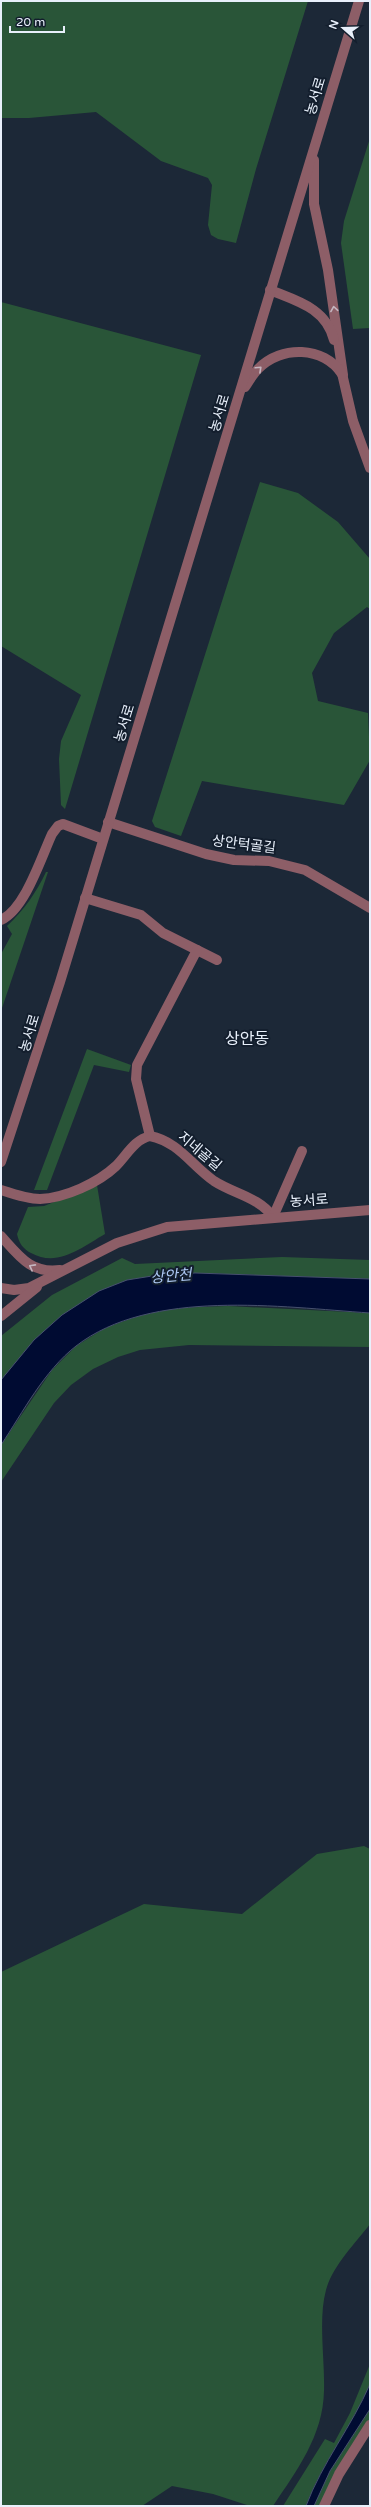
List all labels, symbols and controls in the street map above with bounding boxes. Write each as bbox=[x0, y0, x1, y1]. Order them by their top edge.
scale bar bbox=[10, 8, 64, 34]
north arrow bbox=[323, 8, 363, 48]
text: 20 m bbox=[16, 15, 45, 29]
text: N bbox=[326, 18, 342, 31]
street label: 농서로 bbox=[302, 75, 329, 117]
one-way arrow bbox=[330, 306, 339, 312]
one-way arrow bbox=[254, 366, 262, 374]
street label: 농서로 bbox=[206, 392, 233, 434]
street label: 농서로 bbox=[111, 702, 138, 744]
street label: 상안턱골길 bbox=[211, 832, 277, 857]
street label: 농서로 bbox=[16, 1012, 43, 1054]
district label: 상안동 bbox=[225, 1029, 269, 1049]
street label: 지네골길 bbox=[174, 1128, 225, 1174]
street label: 농서로 bbox=[289, 1191, 329, 1210]
one-way arrow bbox=[29, 1264, 36, 1271]
water label: 상안천 bbox=[150, 1265, 195, 1287]

